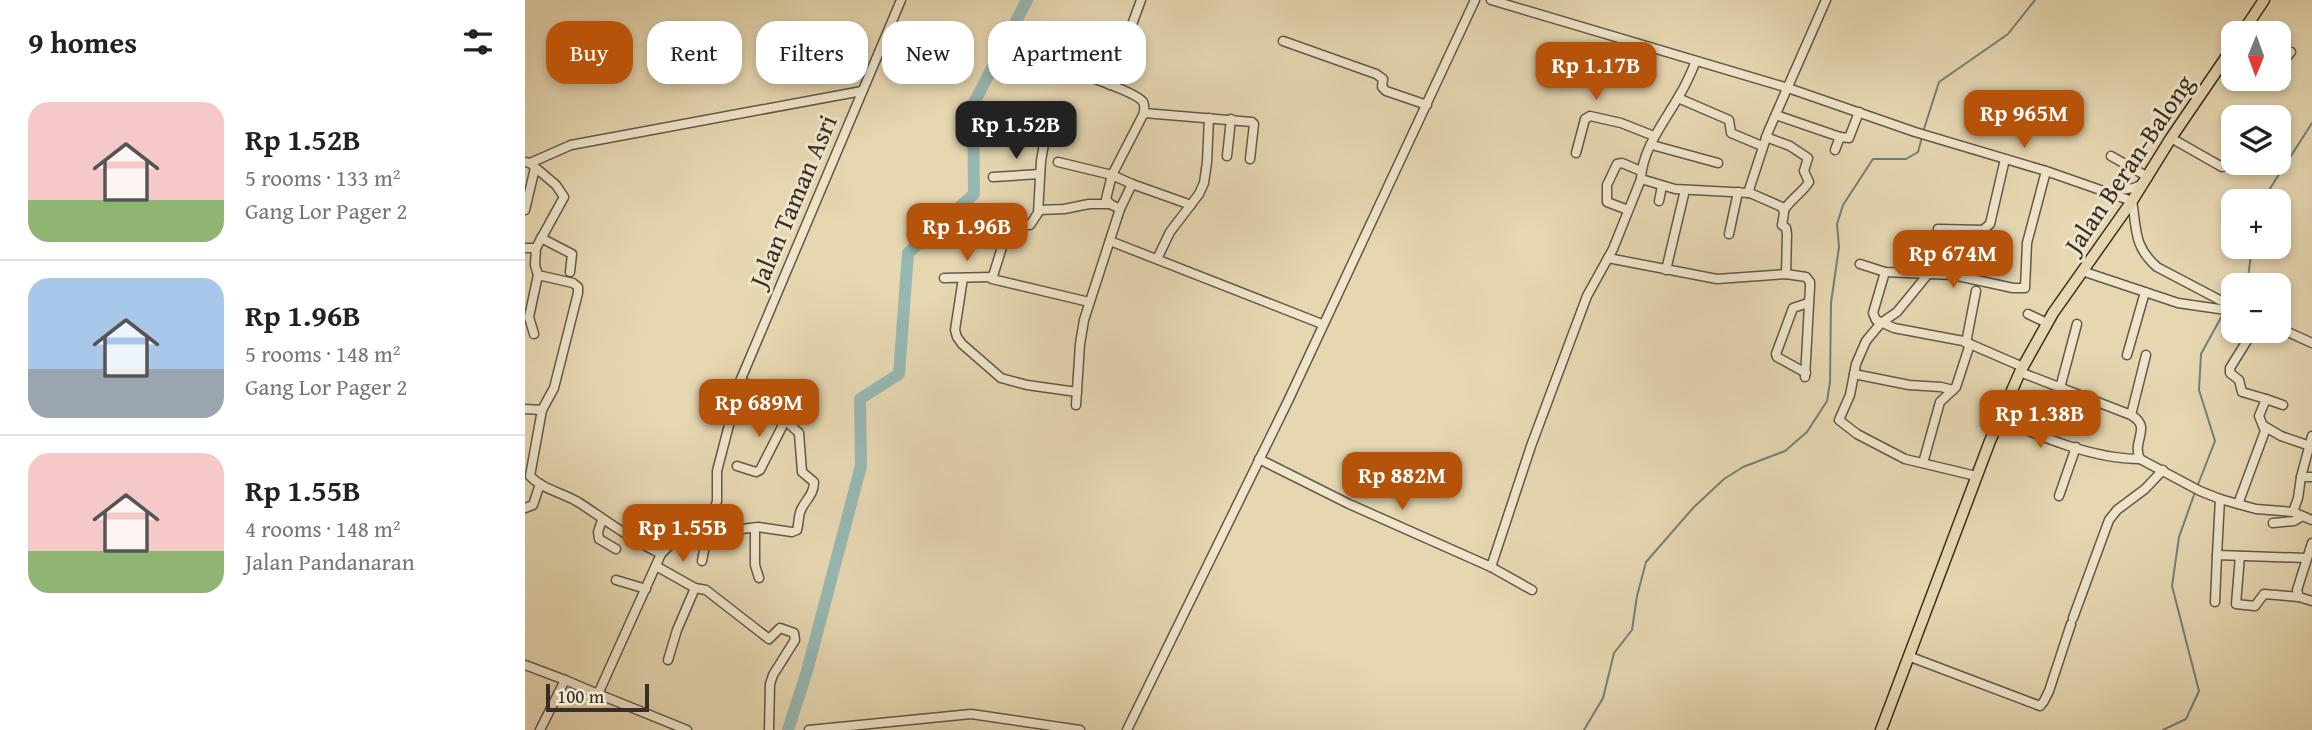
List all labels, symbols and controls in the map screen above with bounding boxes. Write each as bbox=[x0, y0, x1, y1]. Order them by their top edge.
text: 9 homes bbox=[28, 20, 137, 64]
chip: Buy bbox=[546, 21, 633, 84]
chip: Rent bbox=[647, 21, 742, 84]
chip: Filters bbox=[756, 21, 868, 84]
chip: New bbox=[882, 21, 974, 84]
chip: Apartment bbox=[988, 21, 1146, 84]
north arrow bbox=[2221, 21, 2291, 91]
map controls bbox=[2221, 21, 2291, 343]
icon: filters bbox=[459, 23, 497, 61]
pin: Rp 1.17B bbox=[1524, 42, 1668, 102]
text: Rp 1.17B bbox=[1552, 48, 1640, 81]
street label: Jalan Beran-Balong bbox=[2052, 66, 2203, 264]
pin: Rp 965M bbox=[1959, 90, 2089, 150]
text: Rp 965M bbox=[1980, 96, 2068, 129]
pin: Rp 1.52B bbox=[944, 102, 1088, 161]
button: layers bbox=[2221, 105, 2291, 175]
text: Rp 1.52B bbox=[972, 107, 1060, 140]
street label: Jalan Taman Asri bbox=[737, 108, 846, 296]
text: Rp 1.52B bbox=[245, 117, 361, 161]
icon: home bbox=[84, 130, 168, 214]
text: 5 rooms · 133 m² bbox=[245, 161, 400, 194]
button: + bbox=[2221, 189, 2291, 259]
text: Gang Lor Pager 2 bbox=[245, 194, 407, 227]
pin: Rp 1.96B bbox=[895, 204, 1039, 263]
text: Rp 1.96B bbox=[923, 209, 1011, 242]
pin: Rp 674M bbox=[1888, 230, 2018, 290]
text: Rp 674M bbox=[1909, 236, 1997, 269]
button: − bbox=[2221, 273, 2291, 343]
text: Rp 1.96B bbox=[245, 293, 361, 337]
icon: home bbox=[84, 306, 168, 390]
text: 5 rooms · 148 m² bbox=[245, 337, 400, 370]
text: Gang Lor Pager 2 bbox=[245, 370, 407, 403]
pin: Rp 689M bbox=[694, 380, 824, 439]
text: Rp 689M bbox=[715, 385, 803, 418]
pin: Rp 1.38B bbox=[1968, 391, 2112, 450]
text: Rp 1.38B bbox=[1996, 396, 2084, 429]
pin: Rp 882M bbox=[1337, 452, 1467, 512]
text: Rp 882M bbox=[1358, 458, 1446, 491]
text: Rp 1.55B bbox=[245, 468, 361, 512]
icon: home bbox=[84, 481, 168, 565]
pin: Rp 1.55B bbox=[611, 504, 755, 564]
text: Rp 1.55B bbox=[639, 510, 727, 543]
text: 4 rooms · 148 m² bbox=[245, 512, 400, 545]
text: Jalan Pandanaran bbox=[245, 545, 415, 578]
scale bar bbox=[546, 681, 649, 713]
text: 100 m bbox=[557, 682, 604, 710]

